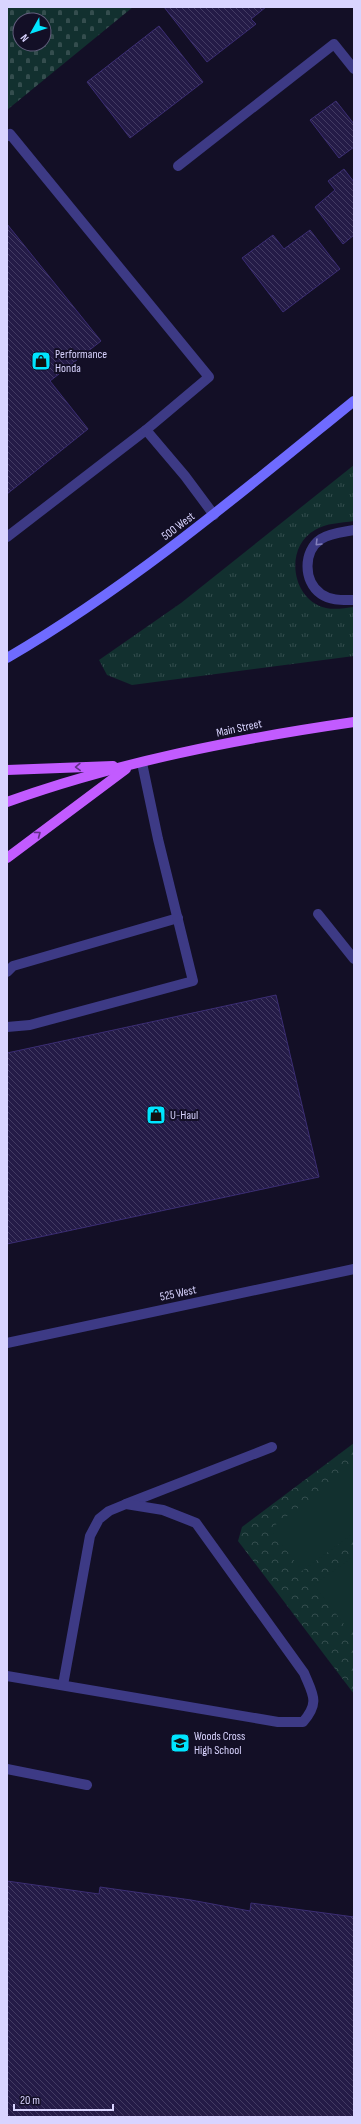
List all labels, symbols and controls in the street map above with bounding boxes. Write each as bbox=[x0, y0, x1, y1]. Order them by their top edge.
north arrow bbox=[12, 12, 52, 52]
text: N bbox=[18, 32, 32, 44]
place label: Performance Honda bbox=[55, 347, 107, 376]
shop icon: Performance Honda bbox=[30, 350, 52, 372]
street label: 500 West bbox=[159, 509, 198, 544]
one-way arrow bbox=[315, 538, 323, 546]
street label: Main Street bbox=[215, 716, 264, 741]
one-way arrow bbox=[75, 763, 81, 772]
one-way arrow bbox=[34, 832, 41, 839]
shop icon: U-Haul bbox=[145, 1104, 167, 1126]
place label: U-Haul bbox=[170, 1108, 198, 1123]
street label: 525 West bbox=[159, 1282, 198, 1305]
place label: Woods Cross High School bbox=[194, 1729, 245, 1758]
school or university icon: Woods Cross High School bbox=[169, 1732, 191, 1754]
scale bar bbox=[14, 2086, 113, 2112]
text: 20 m bbox=[20, 2093, 40, 2108]

